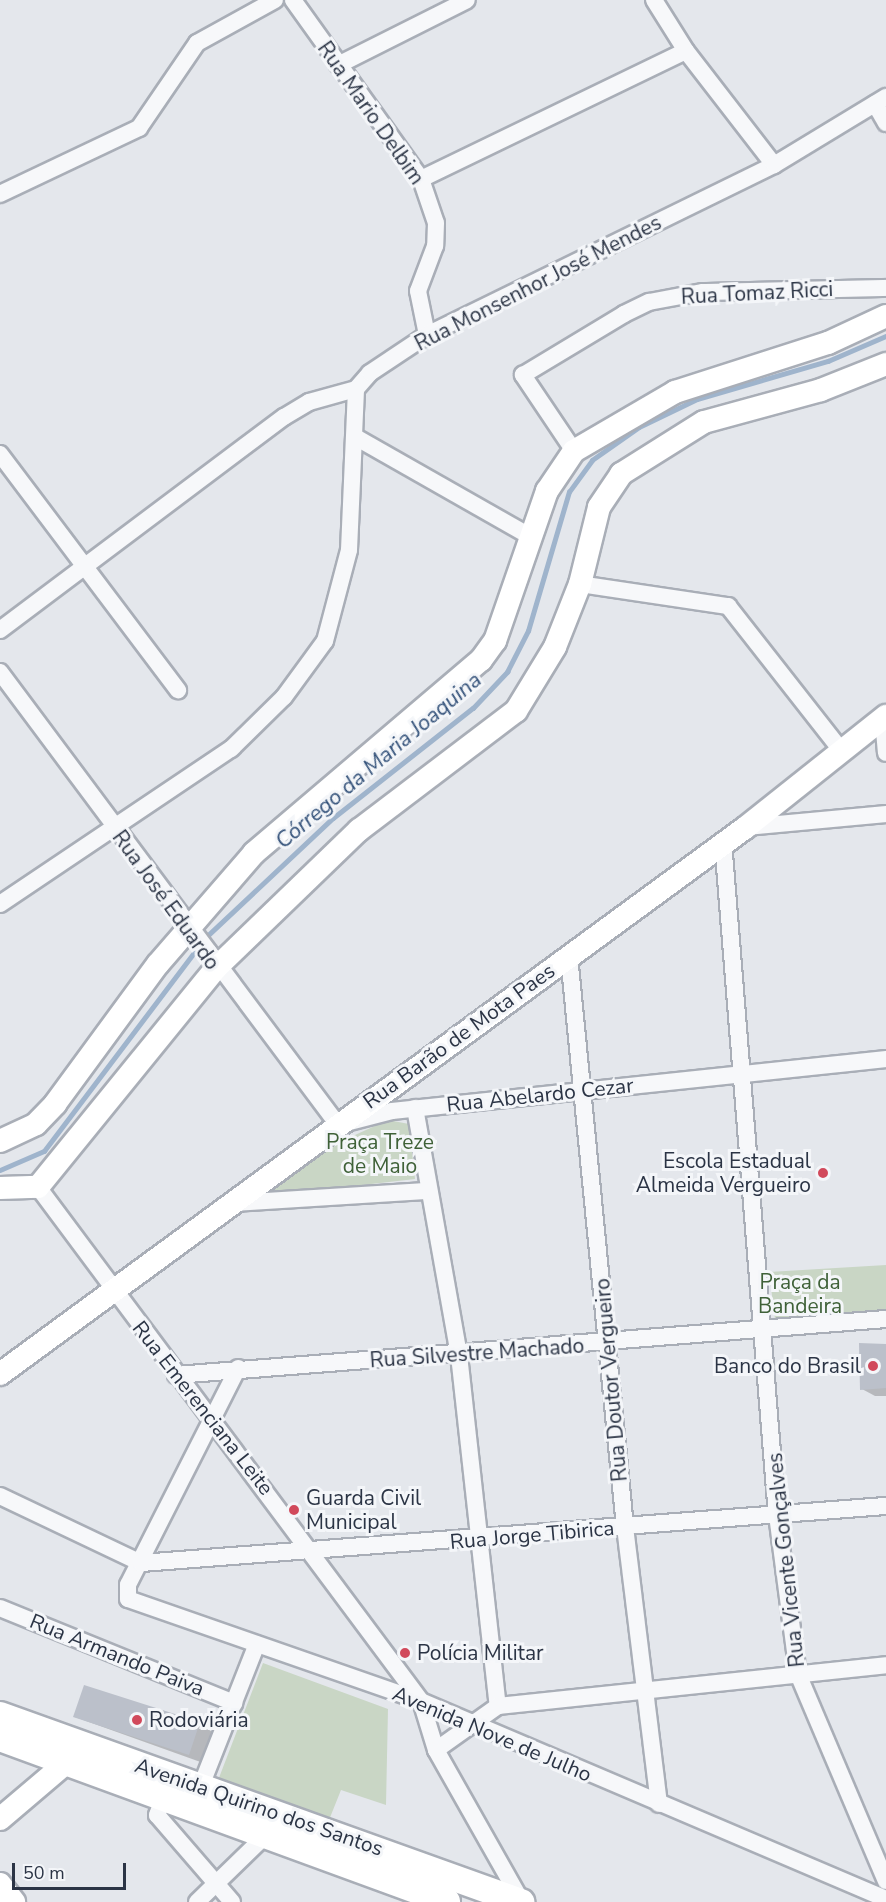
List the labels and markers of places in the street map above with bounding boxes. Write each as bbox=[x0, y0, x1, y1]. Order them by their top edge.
place label: Escola Estadual Almeida Vergueiro bbox=[636, 1148, 811, 1198]
marker: Escola Estadual Almeida Vergueiro bbox=[816, 1166, 830, 1180]
place label: Banco do Brasil bbox=[714, 1353, 861, 1379]
marker: Banco do Brasil bbox=[866, 1359, 880, 1373]
place label: Guarda Civil Municipal bbox=[306, 1485, 421, 1535]
marker: Guarda Civil Municipal bbox=[287, 1503, 301, 1517]
place label: Polícia Militar bbox=[417, 1640, 544, 1666]
marker: Polícia Militar bbox=[398, 1646, 412, 1660]
place label: Rodoviária bbox=[149, 1707, 249, 1733]
marker: Rodoviária bbox=[130, 1713, 144, 1727]

